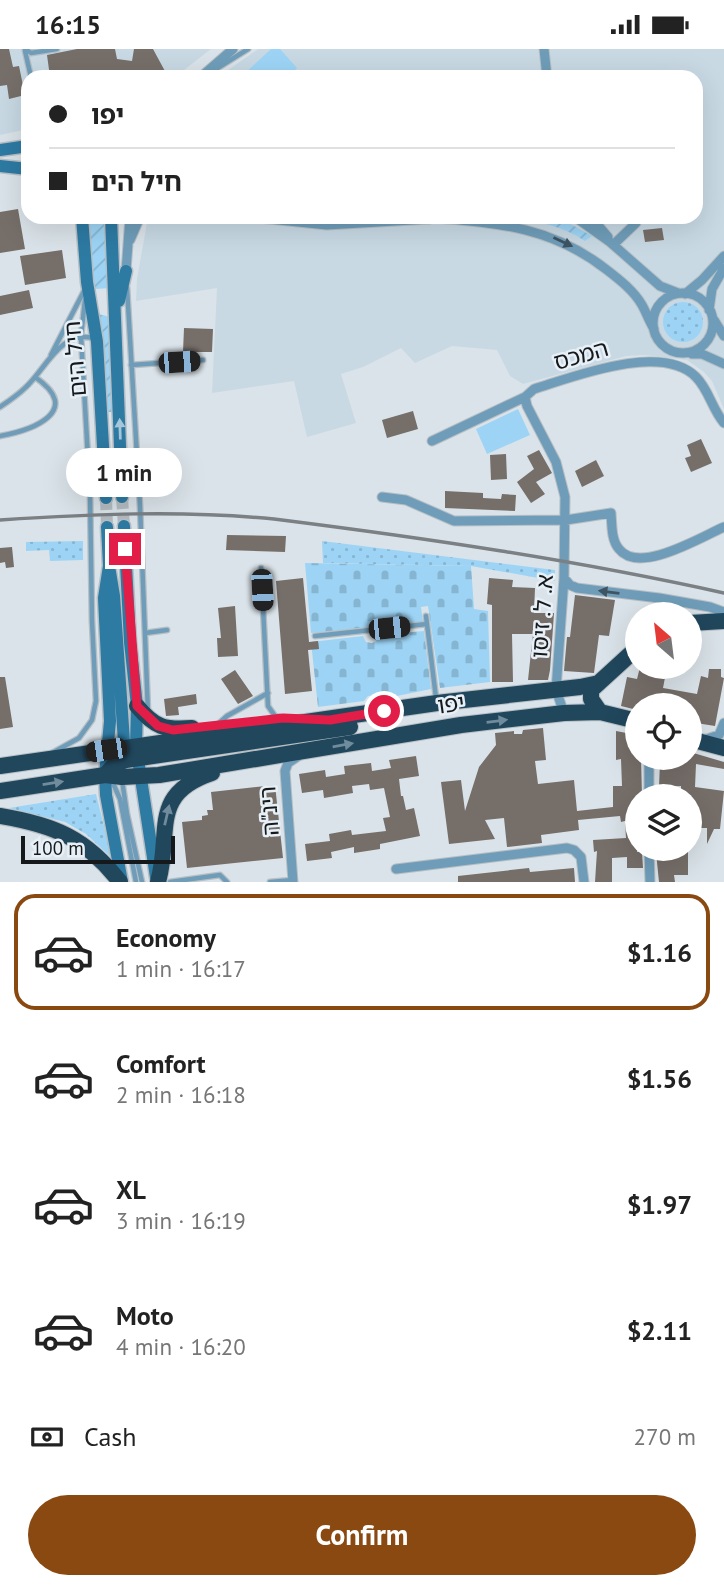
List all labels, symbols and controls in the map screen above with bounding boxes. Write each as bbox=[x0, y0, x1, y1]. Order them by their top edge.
text: 16:15 bbox=[35, 8, 101, 41]
text: יפו bbox=[91, 98, 124, 131]
text: חיל הים bbox=[91, 165, 182, 198]
one-way arrow bbox=[553, 236, 573, 248]
street label: חיל הים bbox=[57, 320, 92, 398]
street label: המכס bbox=[550, 333, 611, 376]
car bbox=[158, 350, 201, 374]
one-way arrow bbox=[114, 418, 125, 440]
callout: 1 min bbox=[67, 447, 183, 497]
text: 1 min bbox=[96, 458, 152, 487]
route end bbox=[109, 533, 141, 565]
car bbox=[251, 568, 274, 612]
street label: א. ל. זיסו bbox=[524, 573, 559, 659]
one-way arrow bbox=[598, 586, 620, 597]
north arrow bbox=[625, 602, 702, 679]
map controls bbox=[625, 602, 702, 861]
car bbox=[368, 615, 411, 641]
street label: יפו bbox=[436, 687, 466, 720]
button: locate bbox=[625, 693, 702, 770]
route start bbox=[368, 695, 400, 727]
one-way arrow bbox=[486, 715, 508, 726]
car bbox=[84, 737, 129, 763]
one-way arrow bbox=[332, 739, 354, 750]
one-way arrow bbox=[42, 778, 64, 789]
button: layers bbox=[625, 784, 702, 861]
street label: רינ"ה bbox=[252, 785, 285, 837]
one-way arrow bbox=[162, 804, 173, 826]
scale bar bbox=[21, 833, 175, 865]
text: 100 m bbox=[32, 836, 84, 860]
icon: car bbox=[32, 921, 95, 984]
text: Economy bbox=[116, 921, 216, 954]
text: $1.16 bbox=[627, 936, 692, 969]
text: 1 min · 16:17 bbox=[116, 954, 246, 983]
icon: car bbox=[32, 1047, 95, 1110]
text: Comfort bbox=[116, 1047, 206, 1080]
text: $1.56 bbox=[627, 1062, 692, 1095]
text: 2 min · 16:18 bbox=[116, 1080, 246, 1109]
icon: car bbox=[32, 1173, 95, 1236]
text: XL bbox=[116, 1173, 146, 1206]
text: $1.97 bbox=[627, 1188, 692, 1221]
text: 3 min · 16:19 bbox=[116, 1206, 246, 1235]
icon: car bbox=[32, 1299, 95, 1362]
text: Moto bbox=[116, 1299, 174, 1332]
text: $2.11 bbox=[627, 1314, 692, 1347]
text: 4 min · 16:20 bbox=[116, 1332, 246, 1361]
icon: cash bbox=[28, 1418, 66, 1456]
text: Cash bbox=[84, 1420, 136, 1453]
text: 270 m bbox=[634, 1422, 696, 1451]
button: Confirm bbox=[28, 1495, 696, 1575]

